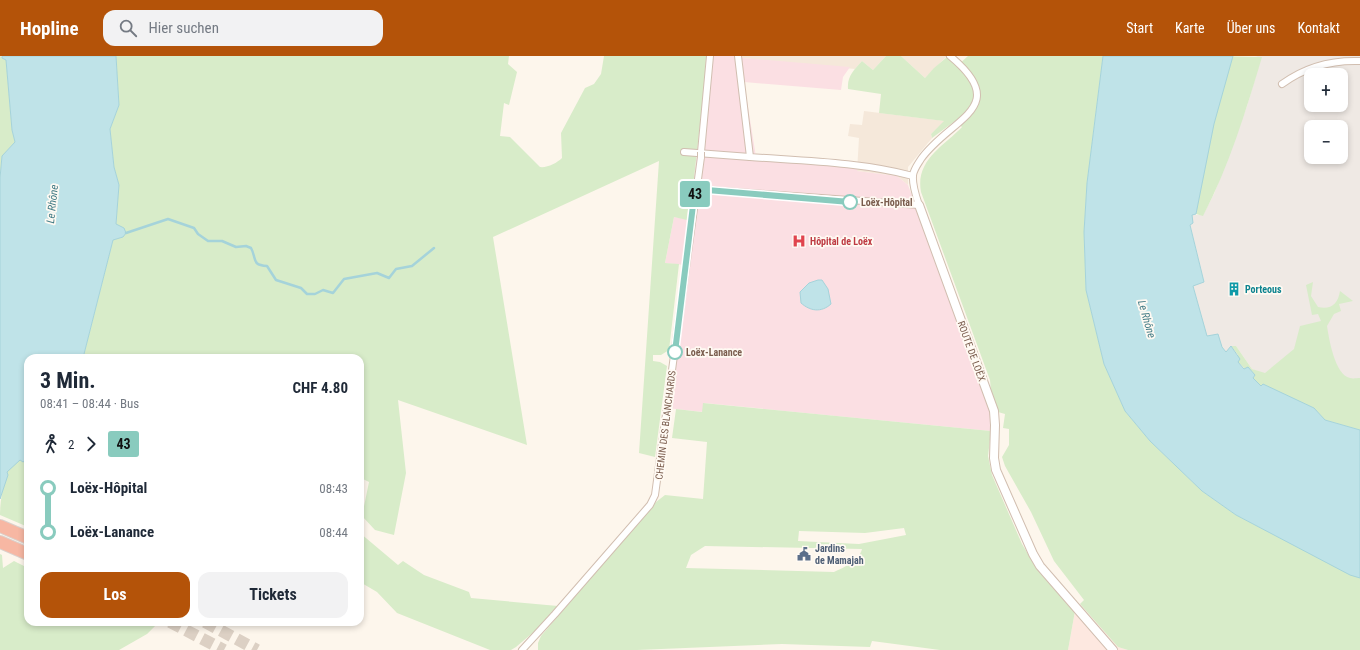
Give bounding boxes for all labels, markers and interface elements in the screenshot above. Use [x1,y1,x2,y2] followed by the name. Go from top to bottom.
[103,10,383,46] search box
[20,17,79,40] text: Hopline
[117,17,139,39] icon: search
[149,19,219,37] text: Hier suchen
[1126,20,1153,36] text: Start
[1175,20,1205,36] text: Karte
[1227,20,1275,36] text: Über uns
[1297,20,1340,36] text: Kontakt
[1304,68,1348,164] map controls
[1304,68,1348,112] button: +
[1304,120,1348,164] button: −
[677,181,713,207] line badge: 43
[44,184,61,224] water label: Le Rhône
[688,186,702,202] text: 43
[842,194,858,210] marker: Loëx-Hôpital
[861,197,913,208] place label: Loëx-Hôpital
[791,233,807,249] hospital icon: Hôpital de Loëx
[810,236,873,247] place label: Hôpital de Loëx
[1226,281,1242,297] building icon: Porteous
[1245,284,1282,295] place label: Porteous
[1135,299,1158,340] water label: Le Rhône
[956,319,989,383] street label: ROUTE DE LOËX
[667,344,683,360] marker: Loëx-Lanance
[686,347,742,358] place label: Loëx-Lanance
[40,368,96,393] text: 3 Min.
[653,370,678,480] street label: CHEMIN DES BLANCHARDS
[293,379,348,397] text: CHF 4.80
[40,396,139,411] text: 08:41 – 08:44 · Bus
[40,433,62,455] icon: walk
[80,433,102,455] icon: forward
[116,436,131,452] text: 43
[68,437,74,452] text: 2
[70,479,147,497] text: Loëx-Hôpital
[319,481,348,496] text: 08:43
[70,523,154,541] text: Loëx-Lanance
[319,525,348,540] text: 08:44
[815,543,864,566] place label: Jardins de Mamajah
[796,546,812,562] public building icon: Jardins de Mamajah
[40,572,190,618] button: Los
[198,572,348,618] button: Tickets

